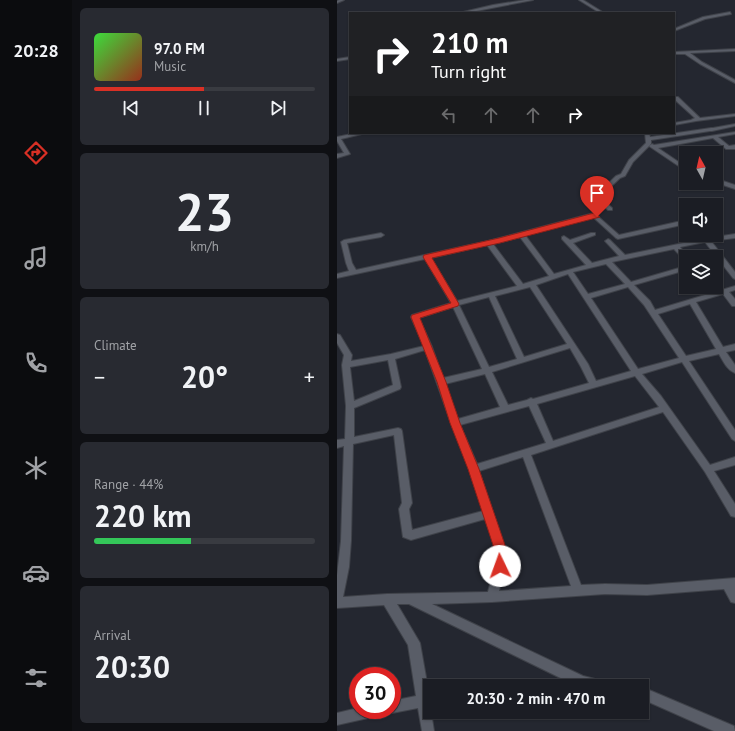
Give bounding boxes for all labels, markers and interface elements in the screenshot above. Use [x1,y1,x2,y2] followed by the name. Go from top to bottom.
[431,24,508,61] text: 210 m
[365,28,417,80] icon: right
[13,39,59,62] text: 20:28
[154,39,205,58] text: 97.0 FM
[154,58,186,75] text: Music
[431,60,506,83] text: Turn right
[120,97,142,119] icon: previous
[193,97,215,119] icon: pause
[267,97,289,119] icon: next
[438,104,460,126] icon: left
[480,104,502,126] icon: ahead
[522,104,544,126] icon: ahead
[564,104,586,126] icon: right
[22,139,50,167] icon: directions
[679,146,723,190] north arrow
[679,146,723,294] map controls
[580,176,614,217] pin
[175,178,234,245] text: 23
[586,182,608,204] icon: arrive
[679,198,723,242] button: sound
[190,238,219,255] text: km/h
[22,244,50,272] icon: music
[679,250,723,294] button: layers
[94,337,137,354] text: Climate
[22,349,50,377] icon: phone
[181,357,228,396] text: 20°
[94,363,105,391] text: −
[304,363,315,391] text: +
[22,454,50,482] icon: climate
[94,476,163,493] text: Range · 44%
[94,496,192,535] text: 220 km
[479,545,521,587] position arrow
[22,559,50,587] icon: car
[94,627,130,644] text: Arrival
[94,647,170,686] text: 20:30
[22,664,50,692] icon: filters
[349,667,401,719] speed limit sign: 30
[467,689,605,708] text: 20:30 · 2 min · 470 m

